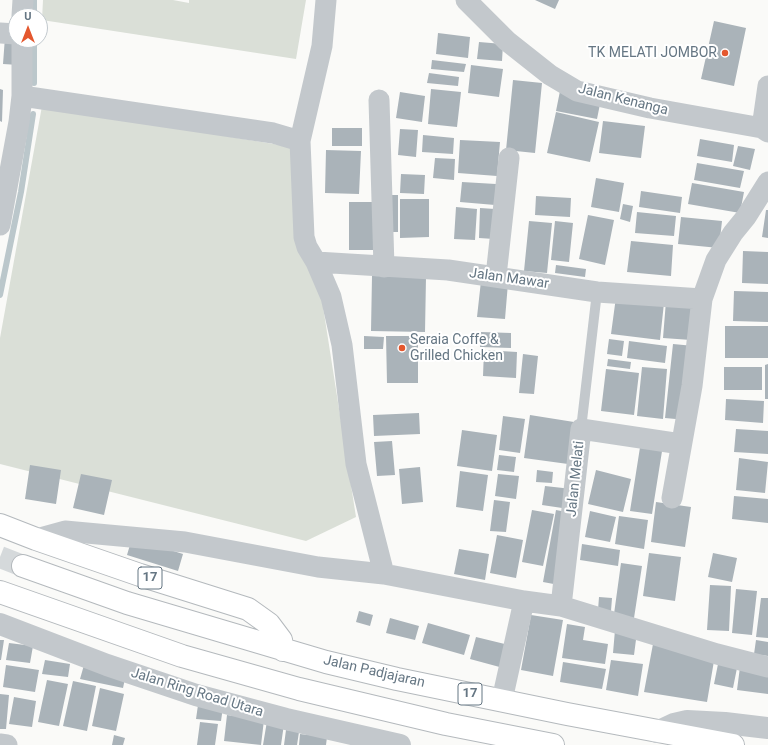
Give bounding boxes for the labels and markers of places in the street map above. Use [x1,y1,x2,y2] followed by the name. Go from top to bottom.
[588,45,717,61] place label: TK MELATI JOMBOR
[720,48,730,58] marker: TK MELATI JOMBOR
[410,332,503,364] place label: Seraia Coffe & Grilled Chicken
[397,343,407,353] marker: Seraia Coffe & Grilled Chicken

